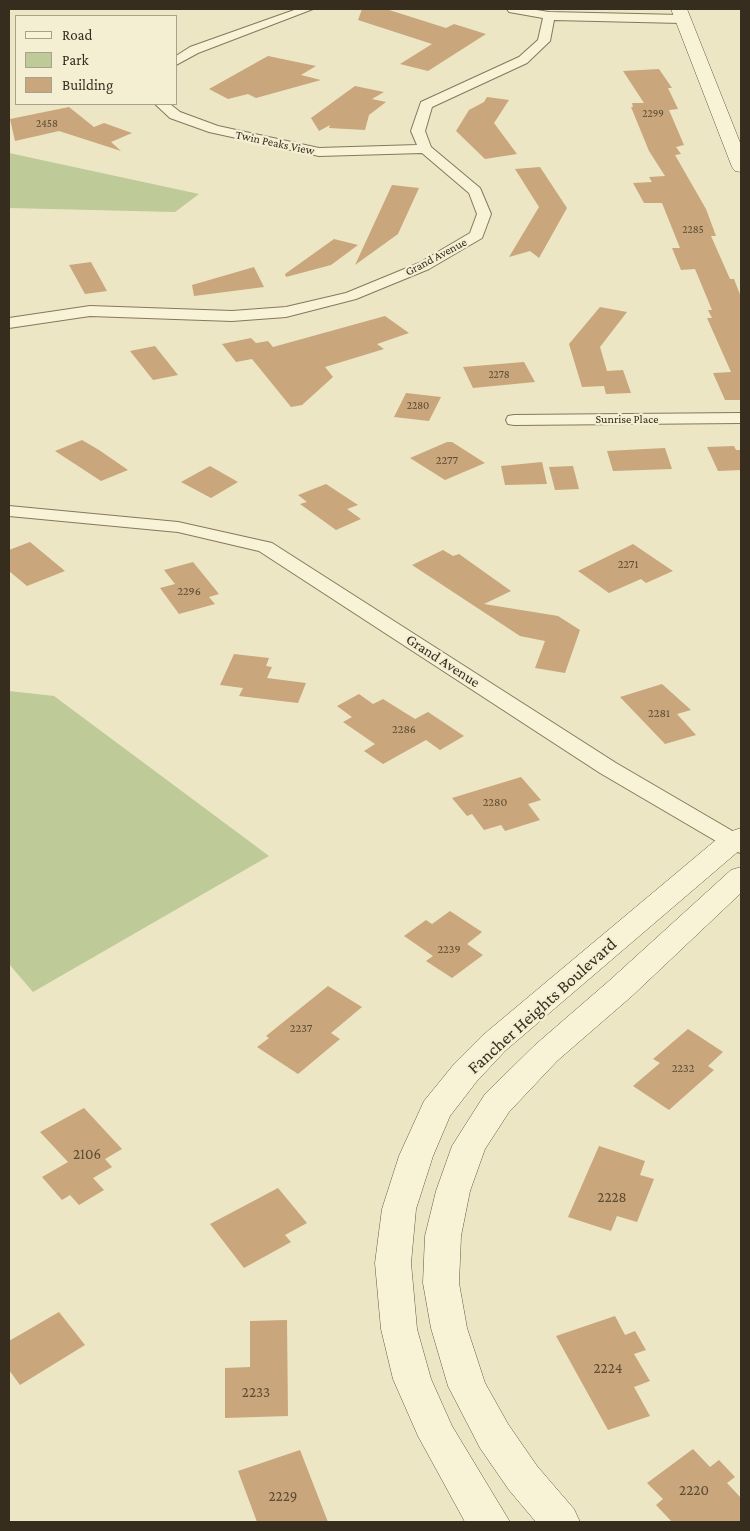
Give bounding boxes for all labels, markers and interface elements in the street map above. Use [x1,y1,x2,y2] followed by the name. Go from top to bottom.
[15,15,178,105] legend
[62,27,92,43] text: Road
[62,52,89,68] text: Park
[62,77,113,93] text: Building
[642,107,664,121] house number: 2299
[36,117,58,131] house number: 2458
[234,128,316,158] street label: Twin Peaks View
[682,223,704,237] house number: 2285
[403,235,469,279] street label: Grand Avenue
[488,368,510,382] house number: 2278
[407,399,429,413] house number: 2280
[596,412,658,426] street label: Sunrise Place
[436,453,458,467] house number: 2277
[618,557,638,571] house number: 2271
[177,584,201,598] house number: 2296
[403,630,483,692] street label: Grand Avenue
[648,706,670,720] house number: 2281
[392,722,416,736] house number: 2286
[483,795,507,809] house number: 2280
[463,933,621,1079] street label: Fancher Heights Boulevard
[437,942,461,956] house number: 2239
[290,1021,312,1035] house number: 2237
[672,1061,694,1075] house number: 2232
[73,1145,101,1163] house number: 2106
[597,1188,627,1206] house number: 2228
[594,1359,622,1377] house number: 2224
[242,1383,270,1401] house number: 2233
[679,1481,709,1499] house number: 2220
[269,1487,297,1505] house number: 2229

